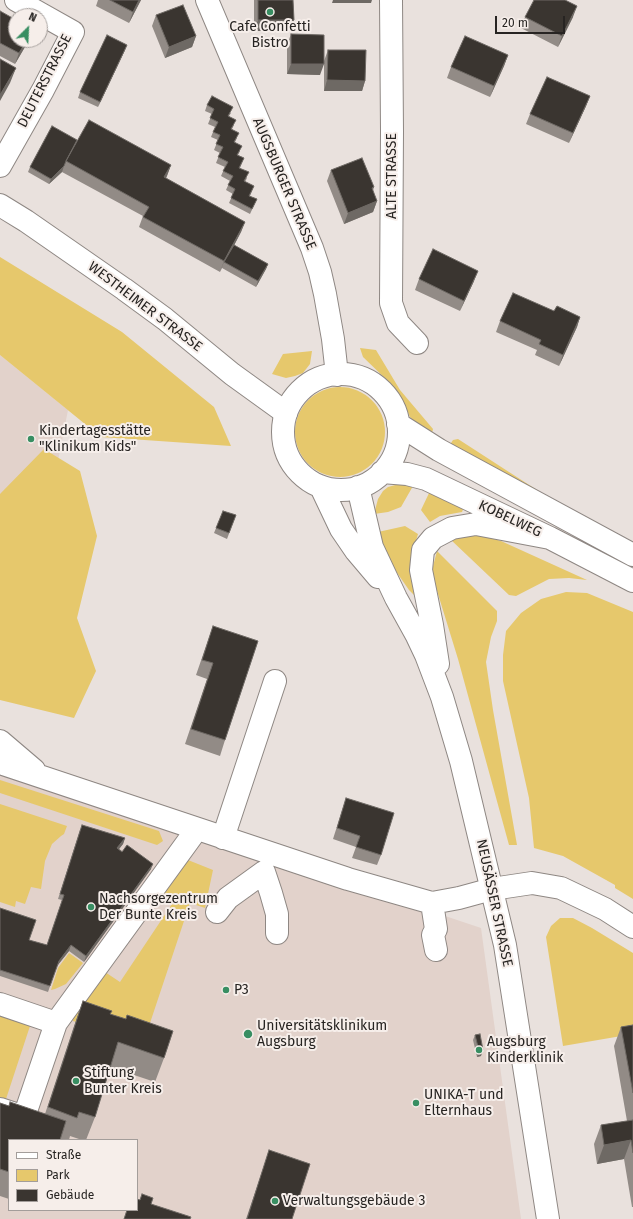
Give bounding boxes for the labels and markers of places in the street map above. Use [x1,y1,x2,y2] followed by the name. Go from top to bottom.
[265,7,275,17] marker: Cafe Confetti Bistro
[229,19,311,52] place label: Cafe Confetti Bistro
[39,423,151,456] place label: Kindertagesstätte "Klinikum Kids"
[26,434,36,444] marker: Kindertagesstätte "Klinikum Kids"
[99,891,218,924] place label: Nachsorgezentrum Der Bunte Kreis
[86,902,96,912] marker: Nachsorgezentrum Der Bunte Kreis
[234,982,249,998] place label: P3
[221,985,231,995] marker: P3
[257,1018,387,1050] place label: Universitätsklinikum Augsburg
[242,1028,254,1040] marker: Universitätsklinikum Augsburg
[487,1034,563,1066] place label: Augsburg Kinderklinik
[474,1045,484,1055] marker: Augsburg Kinderklinik
[84,1065,162,1098] place label: Stiftung Bunter Kreis
[71,1076,81,1086] marker: Stiftung Bunter Kreis
[424,1087,504,1120] place label: UNIKA-T und Elternhaus
[411,1098,421,1108] marker: UNIKA-T und Elternhaus
[283,1193,425,1209] place label: Verwaltungsgebäude 3
[270,1196,280,1206] marker: Verwaltungsgebäude 3

